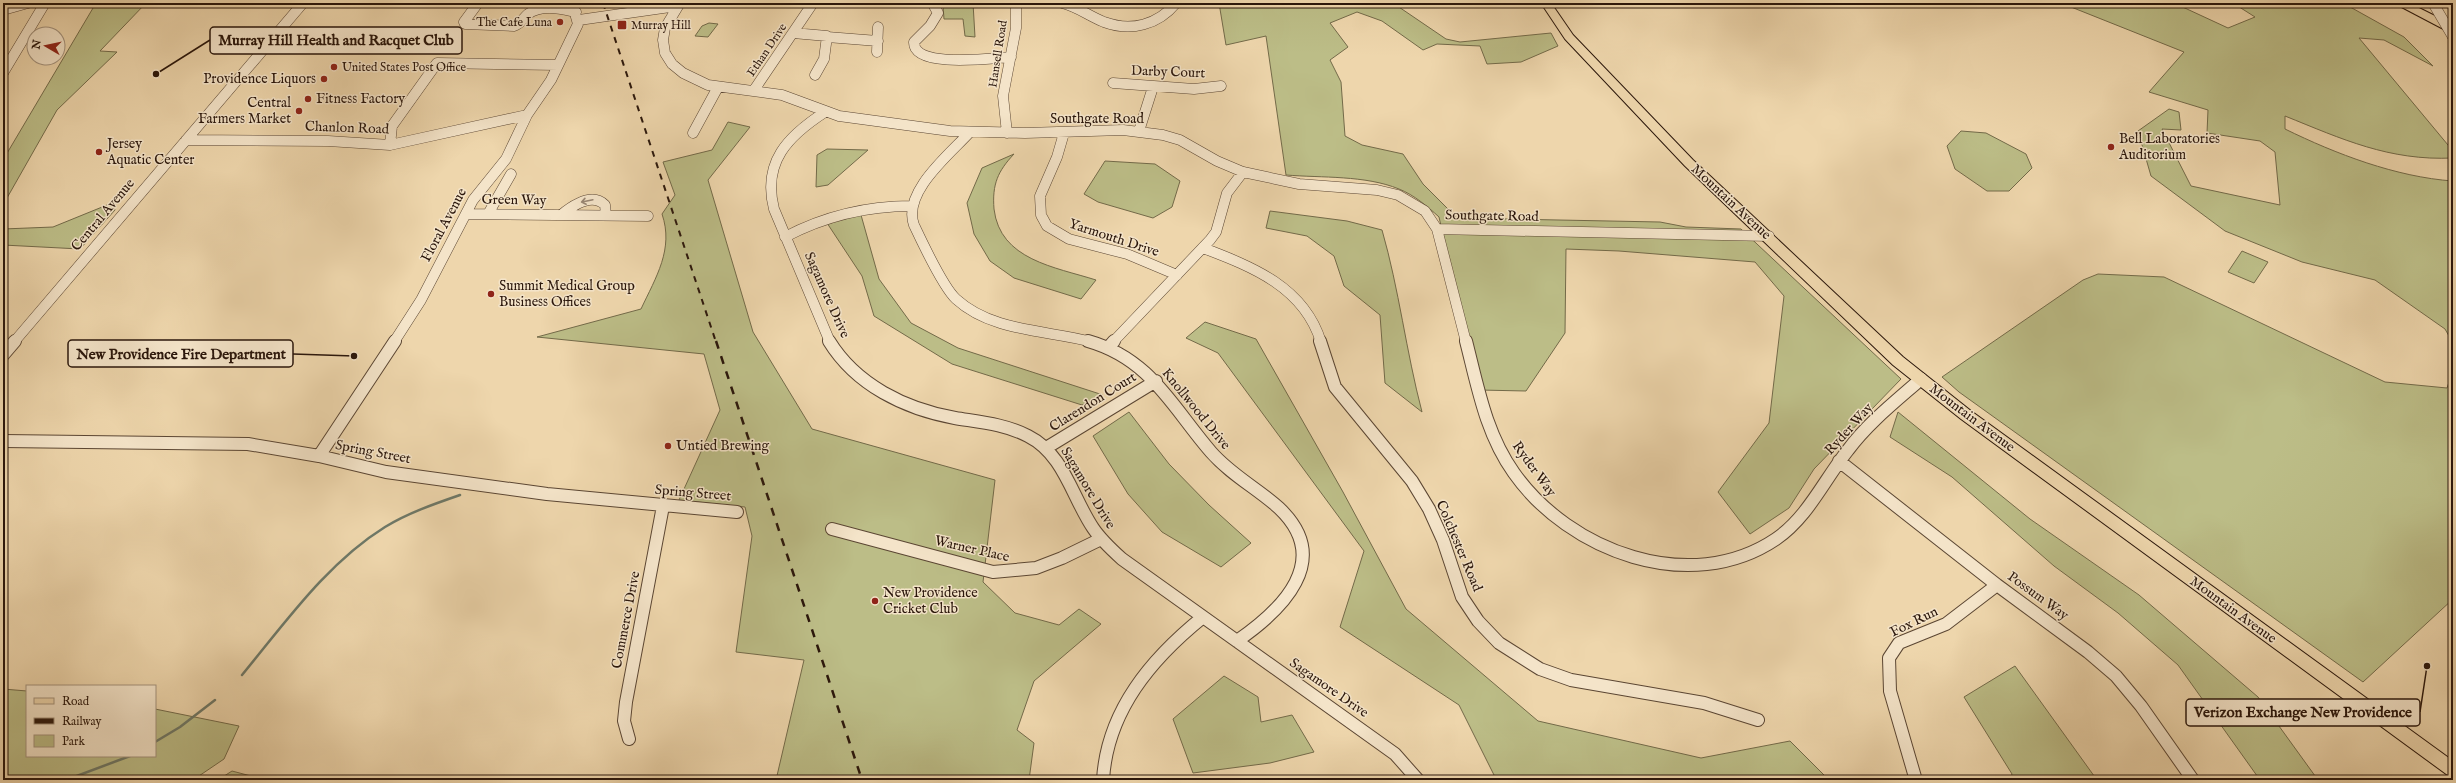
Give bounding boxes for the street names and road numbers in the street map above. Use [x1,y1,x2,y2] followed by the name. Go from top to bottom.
[985,19,1011,89] street label: Hansell Road
[744,20,791,79] street label: Ethan Drive
[1130,62,1206,82] street label: Darby Court
[1050,110,1144,128] street label: Southgate Road
[305,118,390,138] street label: Chanlon Road
[1687,160,1775,244] street label: Mountain Avenue
[67,174,139,255] street label: Central Avenue
[417,185,471,265] street label: Floral Avenue
[481,190,547,210] street label: Green Way
[1445,206,1540,226] street label: Southgate Road
[1067,215,1162,261] street label: Yarmouth Drive
[800,249,854,341] street label: Sagamore Drive
[1158,365,1235,454] street label: Knollwood Drive
[1046,368,1140,436] street label: Clarendon Court
[1925,380,2019,457] street label: Mountain Avenue
[1821,399,1877,459] street label: Ryder Way
[334,436,412,468] street label: Spring Street
[1508,438,1560,500] street label: Ryder Way
[1056,444,1120,533] street label: Sagamore Drive
[654,481,732,505] street label: Spring Street
[1432,498,1486,595] street label: Colchester Road
[933,532,1012,566] street label: Warner Place
[2004,568,2072,624] street label: Possum Way
[608,569,644,670] street label: Commerce Drive
[2186,572,2280,648] street label: Mountain Avenue
[1887,602,1942,641] street label: Fox Run
[1286,654,1372,722] street label: Sagamore Drive

